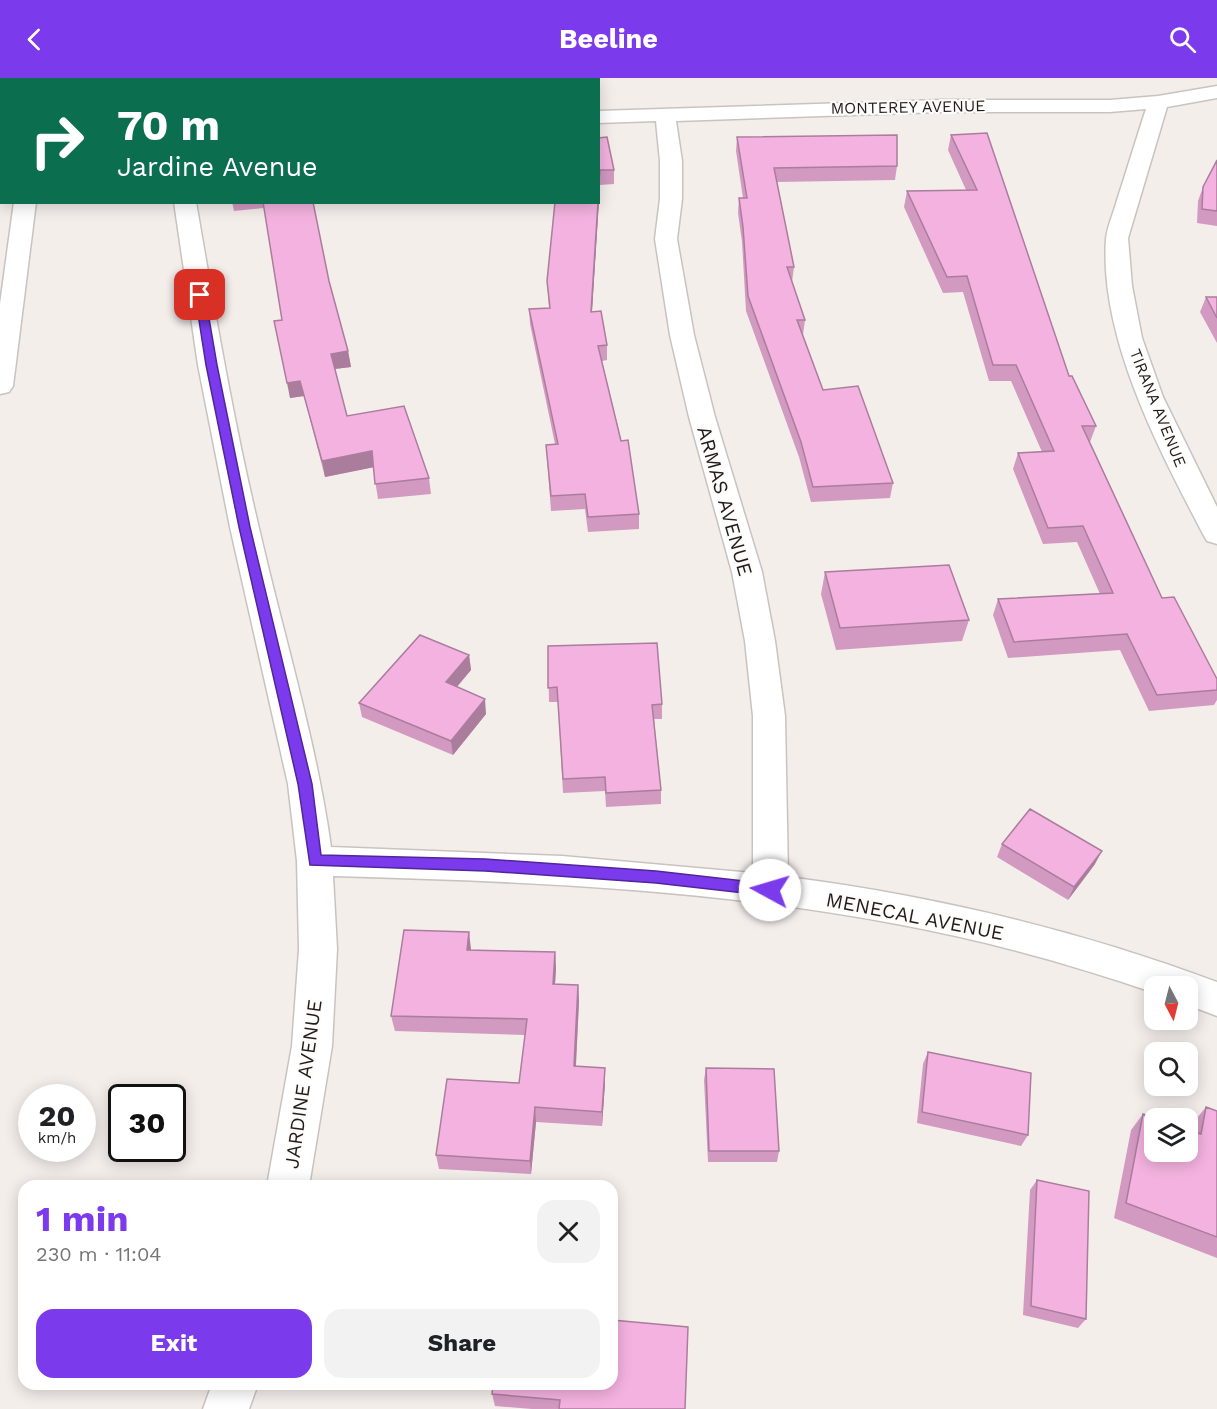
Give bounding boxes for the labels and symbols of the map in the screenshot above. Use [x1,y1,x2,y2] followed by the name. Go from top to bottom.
[830,96,986,118] street label: MONTEREY AVENUE
[174,269,225,320] pin
[1126,346,1190,470] street label: TIRANA AVENUE
[692,423,758,579] street label: ARMAS AVENUE
[738,858,802,922] position arrow
[824,887,1006,945] street label: MENECAL AVENUE
[1144,976,1198,1030] north arrow
[279,998,327,1170] street label: JARDINE AVENUE
[108,1084,186,1162] speed limit sign: 30

